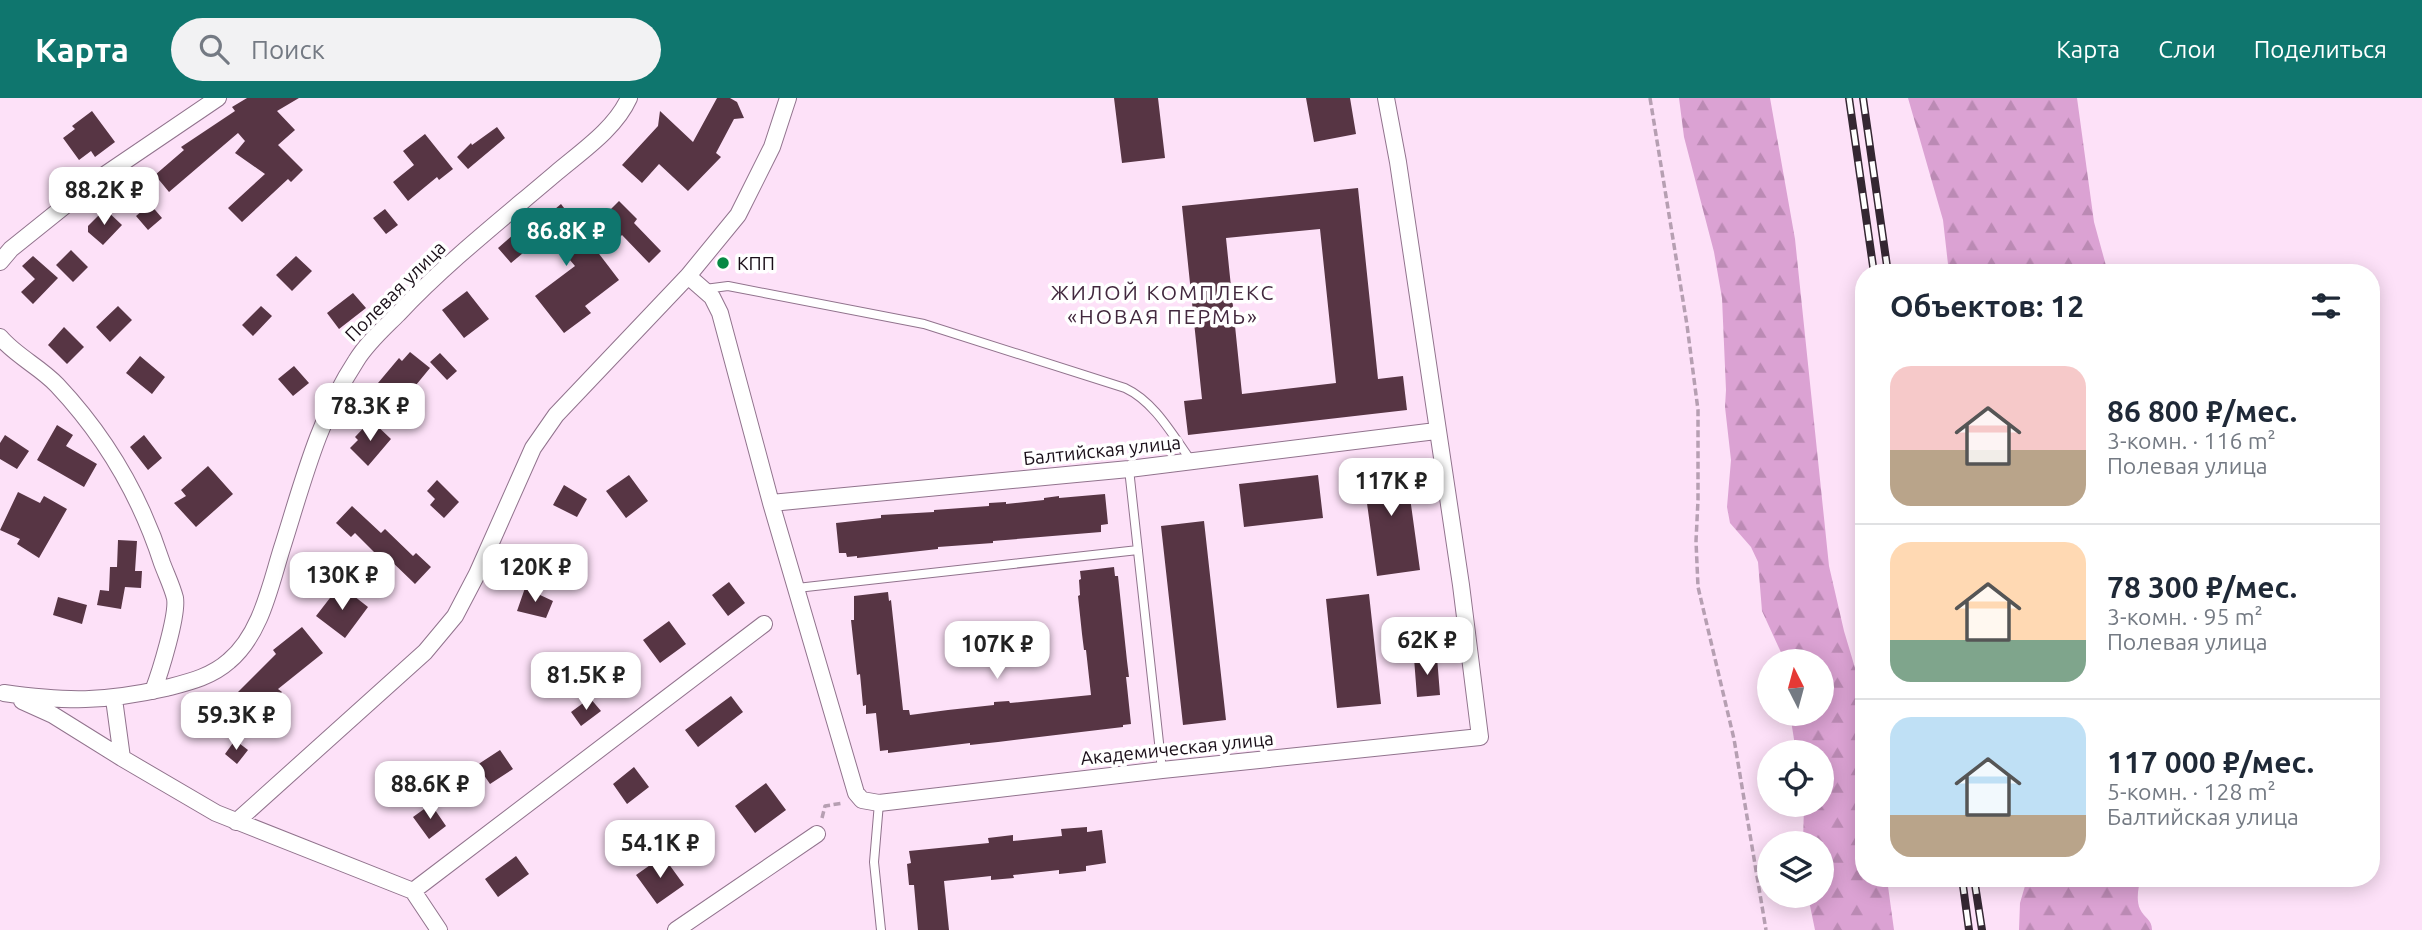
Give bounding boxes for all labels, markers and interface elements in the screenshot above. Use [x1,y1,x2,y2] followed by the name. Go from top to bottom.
[171,18,661,81] search box
[195,30,233,68] icon: search
[35,31,129,68] text: Карта
[251,35,325,64] text: Поиск
[2056,36,2120,63] text: Карта
[2158,36,2216,63] text: Слои
[2254,36,2387,63] text: Поделиться
[39,167,169,227] pin: 88.2K ₽
[65,177,143,202] text: 88.2K ₽
[501,208,631,268] pin: 86.8K ₽
[527,218,605,243] text: 86.8K ₽
[340,236,450,346] street label: Полевая улица
[737,252,775,274] place label: КПП
[715,255,731,271] marker: КПП
[1051,280,1275,328] district label: ЖИЛОЙ КОМПЛЕКС «НОВАЯ ПЕРМЬ»
[2307,287,2345,325] icon: filters
[1890,289,2084,323] text: Объектов: 12
[305,384,435,443] pin: 78.3K ₽
[331,393,409,418] text: 78.3K ₽
[1946,394,2030,478] icon: home
[2107,394,2297,428] text: 86 800 ₽/мес.
[2107,428,2276,453] text: 3-комн. · 116 m²
[1022,431,1182,469] street label: Балтийская улица
[2107,453,2268,478] text: Полевая улица
[1334,458,1448,518] pin: 117K ₽
[1355,468,1427,493] text: 117K ₽
[478,545,592,604] pin: 120K ₽
[285,552,399,612] pin: 130K ₽
[499,554,571,579] text: 120K ₽
[306,562,378,587] text: 130K ₽
[1946,570,2030,654] icon: home
[2107,570,2297,604] text: 78 300 ₽/мес.
[2107,604,2263,629] text: 3-комн. · 95 m²
[1378,618,1476,677] pin: 62K ₽
[940,622,1054,681] pin: 107K ₽
[1397,627,1457,652] text: 62K ₽
[2107,629,2268,654] text: Полевая улица
[961,631,1033,656] text: 107K ₽
[1757,649,1834,726] north arrow
[1757,649,1834,908] map controls
[521,652,651,712] pin: 81.5K ₽
[547,662,625,687] text: 81.5K ₽
[171,692,301,752] pin: 59.3K ₽
[197,702,275,727] text: 59.3K ₽
[1079,727,1275,769] street label: Академическая улица
[1757,740,1834,817] button: locate
[1946,745,2030,829] icon: home
[2107,745,2314,779] text: 117 000 ₽/мес.
[365,762,495,821] pin: 88.6K ₽
[391,771,469,796] text: 88.6K ₽
[2107,779,2276,804] text: 5-комн. · 128 m²
[2107,804,2299,829] text: Балтийская улица
[595,820,725,880] pin: 54.1K ₽
[621,830,699,855] text: 54.1K ₽
[1757,831,1834,908] button: layers

